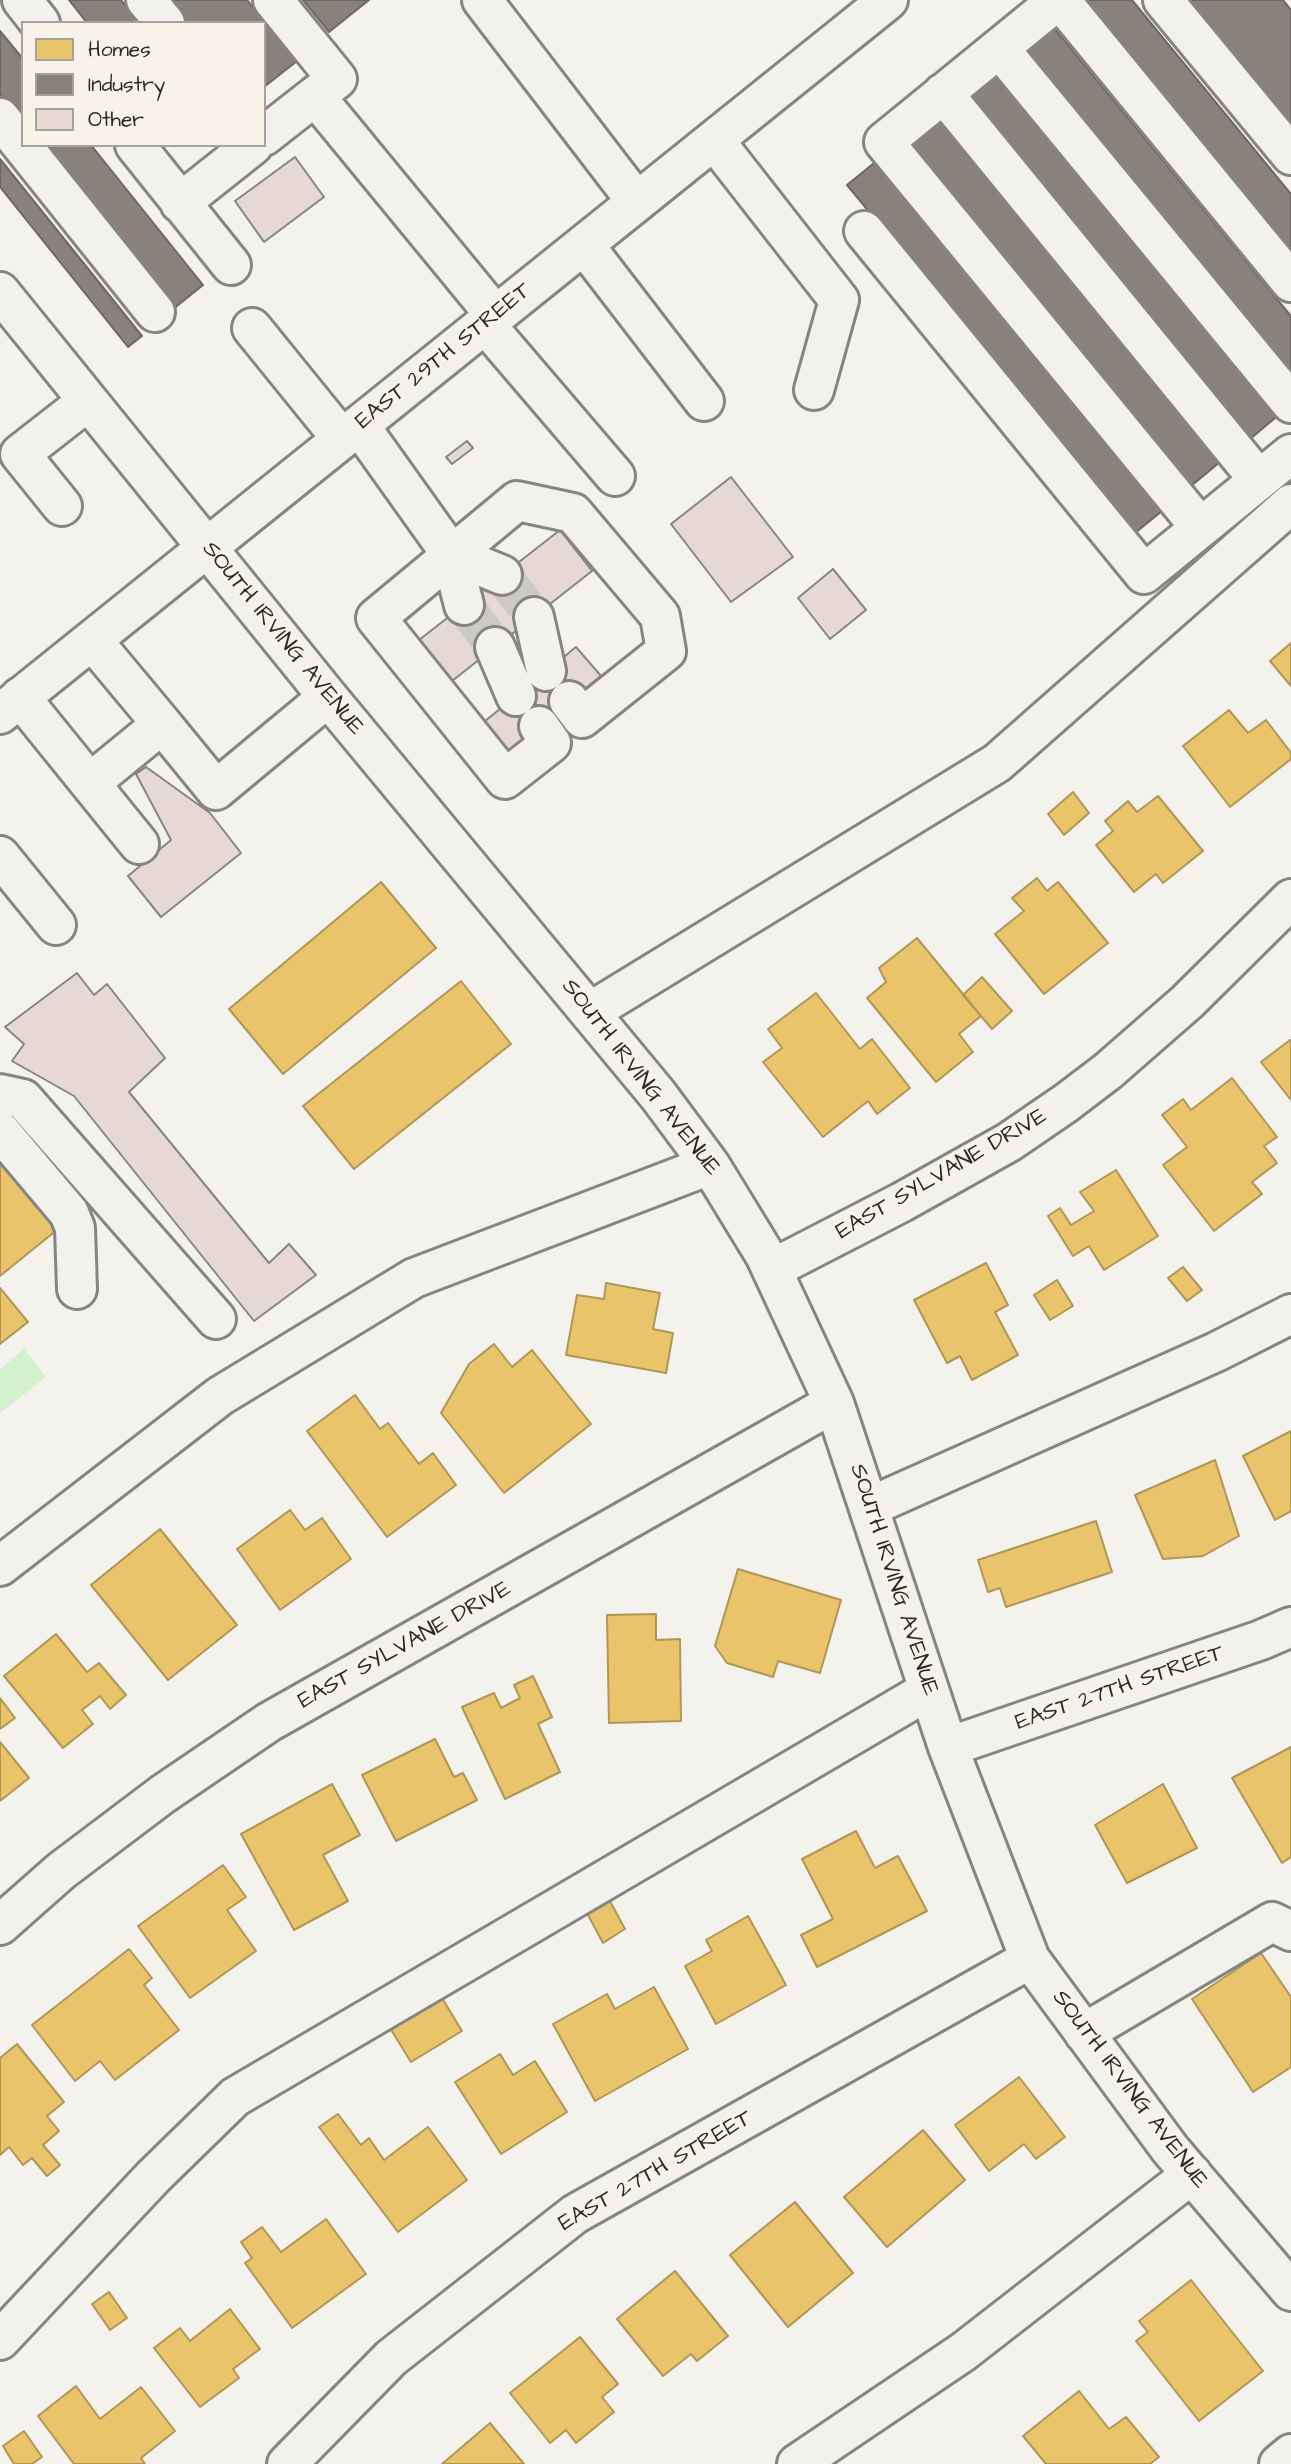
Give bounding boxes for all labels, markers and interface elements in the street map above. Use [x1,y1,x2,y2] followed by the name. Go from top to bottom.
[21,21,266,147] legend
[88,35,151,64] text: Homes
[88,70,165,99] text: Industry
[88,105,144,134] text: Other
[351,278,537,436] street label: EAST 29TH STREET
[195,536,369,742] street label: SOUTH IRVING AVENUE
[555,974,725,1182] street label: SOUTH IRVING AVENUE
[832,1103,1052,1247] street label: EAST SYLVANE DRIVE
[843,1461,943,1699] street label: SOUTH IRVING AVENUE
[294,1576,516,1716] street label: EAST SYLVANE DRIVE
[1012,1640,1228,1738] street label: EAST 27TH STREET
[1045,1985,1213,2195] street label: SOUTH IRVING AVENUE
[554,2105,758,2239] street label: EAST 27TH STREET

